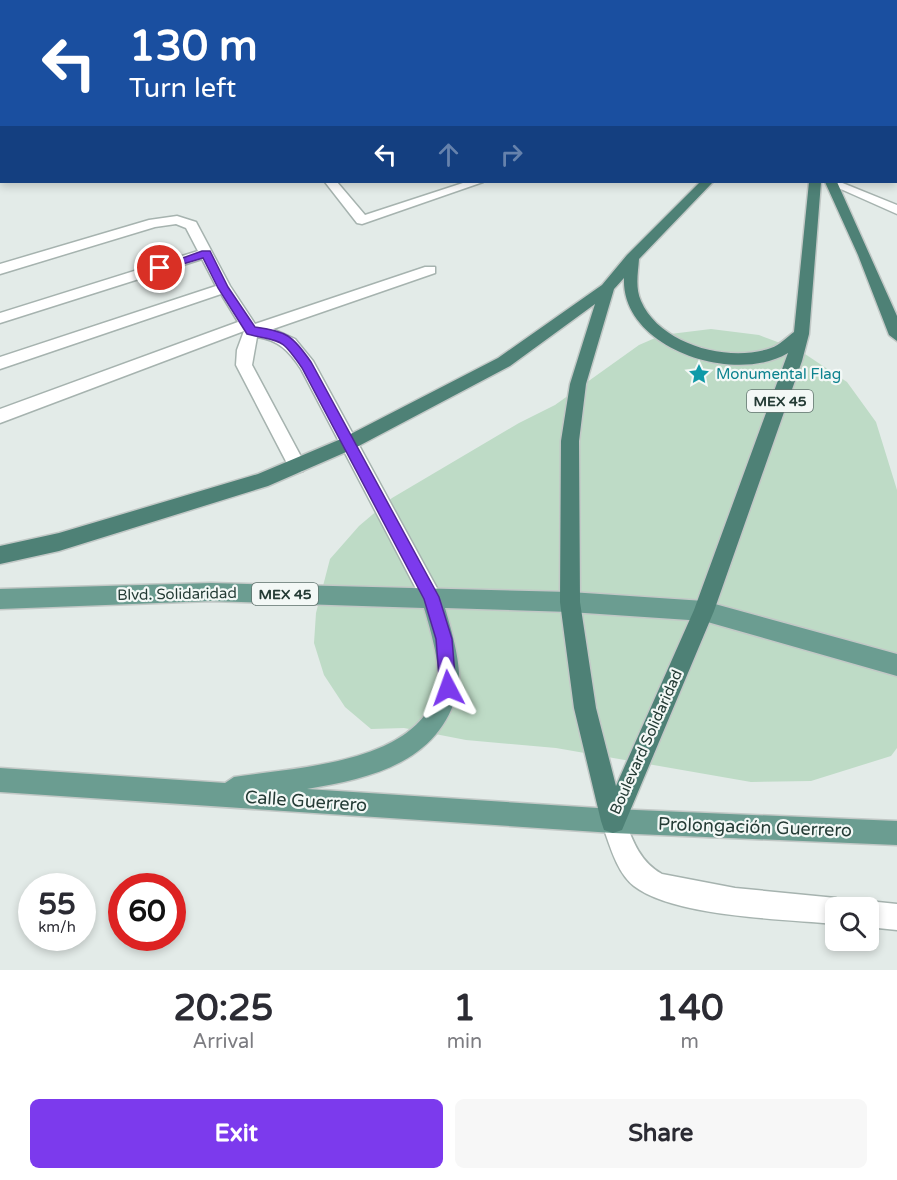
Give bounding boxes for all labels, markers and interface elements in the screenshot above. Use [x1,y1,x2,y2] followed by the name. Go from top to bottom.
[129,21,258,72] text: 130 m
[30,24,108,102] icon: left
[129,72,236,105] text: Turn left
[369,138,402,171] icon: left
[432,138,465,171] icon: ahead
[495,138,528,171] icon: right
[134,242,185,293] pin
[143,251,176,284] icon: arrive
[687,362,711,386] place icon: Monumental Flag
[716,365,841,383] place label: Monumental Flag
[747,390,813,412] road number: MEX 45
[252,583,318,605] road number: MEX 45
[117,584,237,604] street label: Blvd. Solidaridad
[416,656,480,720] position arrow
[606,667,686,817] street label: Boulevard Solidaridad
[244,786,368,816] street label: Calle Guerrero
[658,813,852,841] street label: Prolongación Guerrero
[108,873,186,951] speed limit sign: 60
[38,886,76,923] text: 55
[825,897,879,951] map controls
[825,897,879,951] button: search
[38,918,76,936] text: km/h
[173,987,273,1030] text: 20:25
[453,987,476,1030] text: 1
[656,987,724,1030] text: 140
[192,1030,254,1054] text: Arrival
[447,1030,482,1054] text: min
[680,1030,699,1054] text: m
[30,1099,443,1168] button: Exit
[455,1099,867,1168] button: Share

